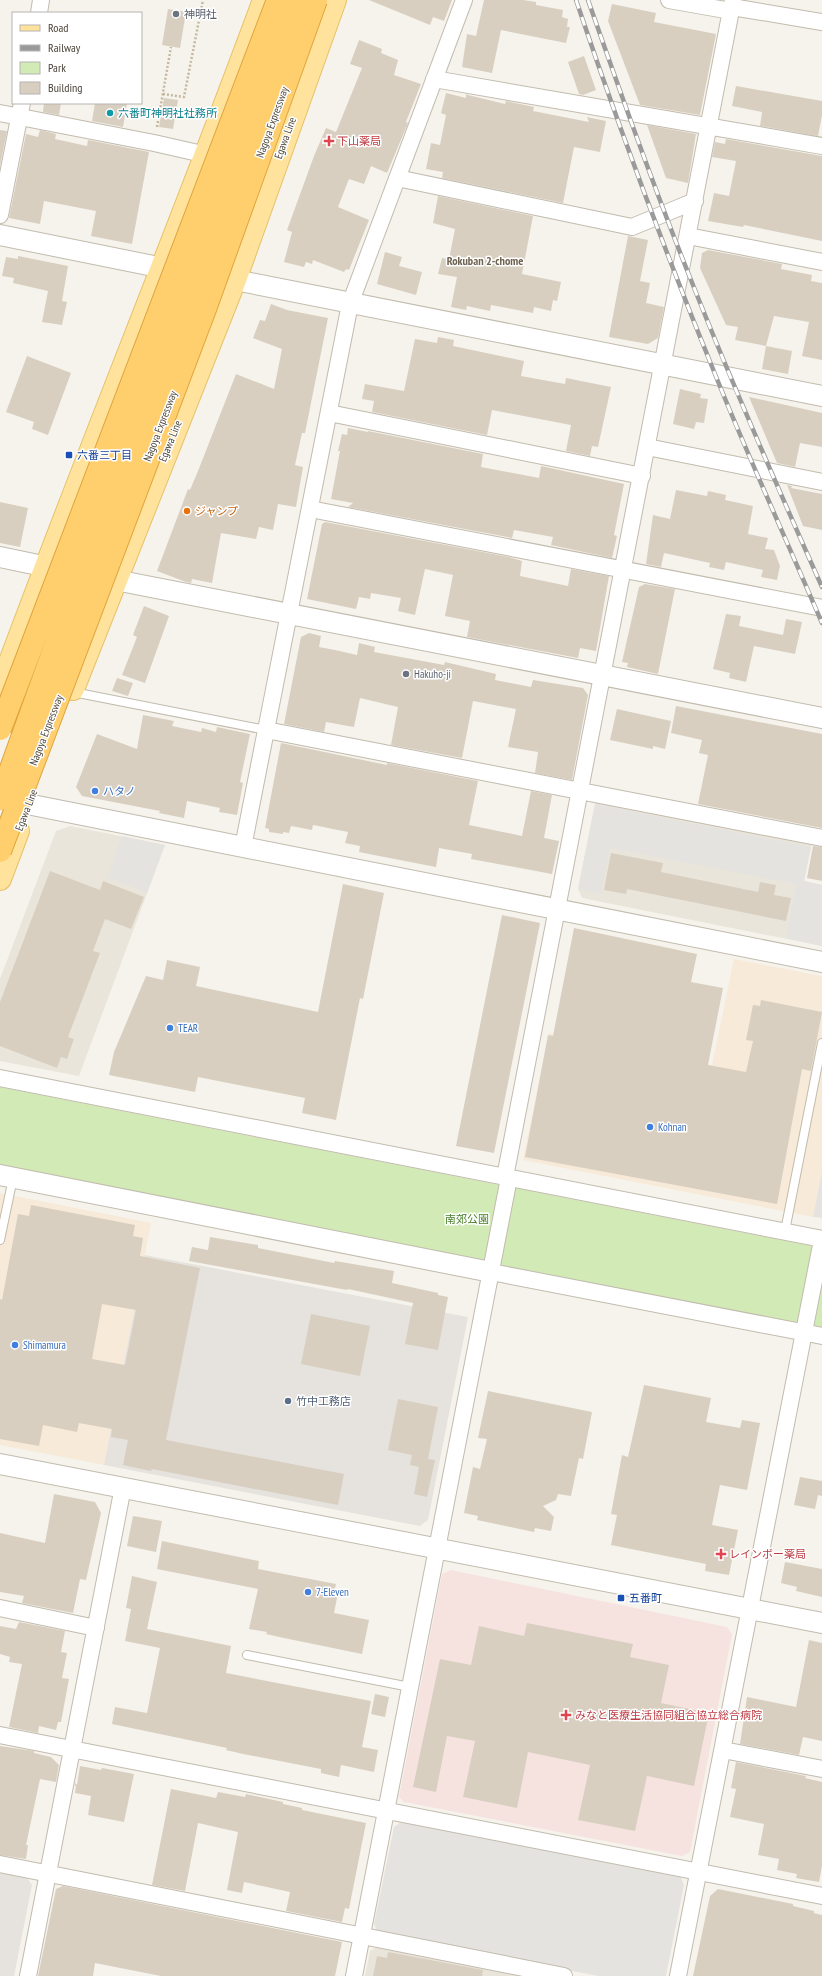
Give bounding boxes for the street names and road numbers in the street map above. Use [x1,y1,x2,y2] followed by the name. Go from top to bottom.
[253,84,292,159] street label: Nagoya Expressway
[271,115,299,161] street label: Egawa Line
[140,388,180,463] street label: Nagoya Expressway
[155,418,185,464] street label: Egawa Line
[26,692,66,767] street label: Nagoya Expressway
[12,787,40,833] street label: Egawa Line

